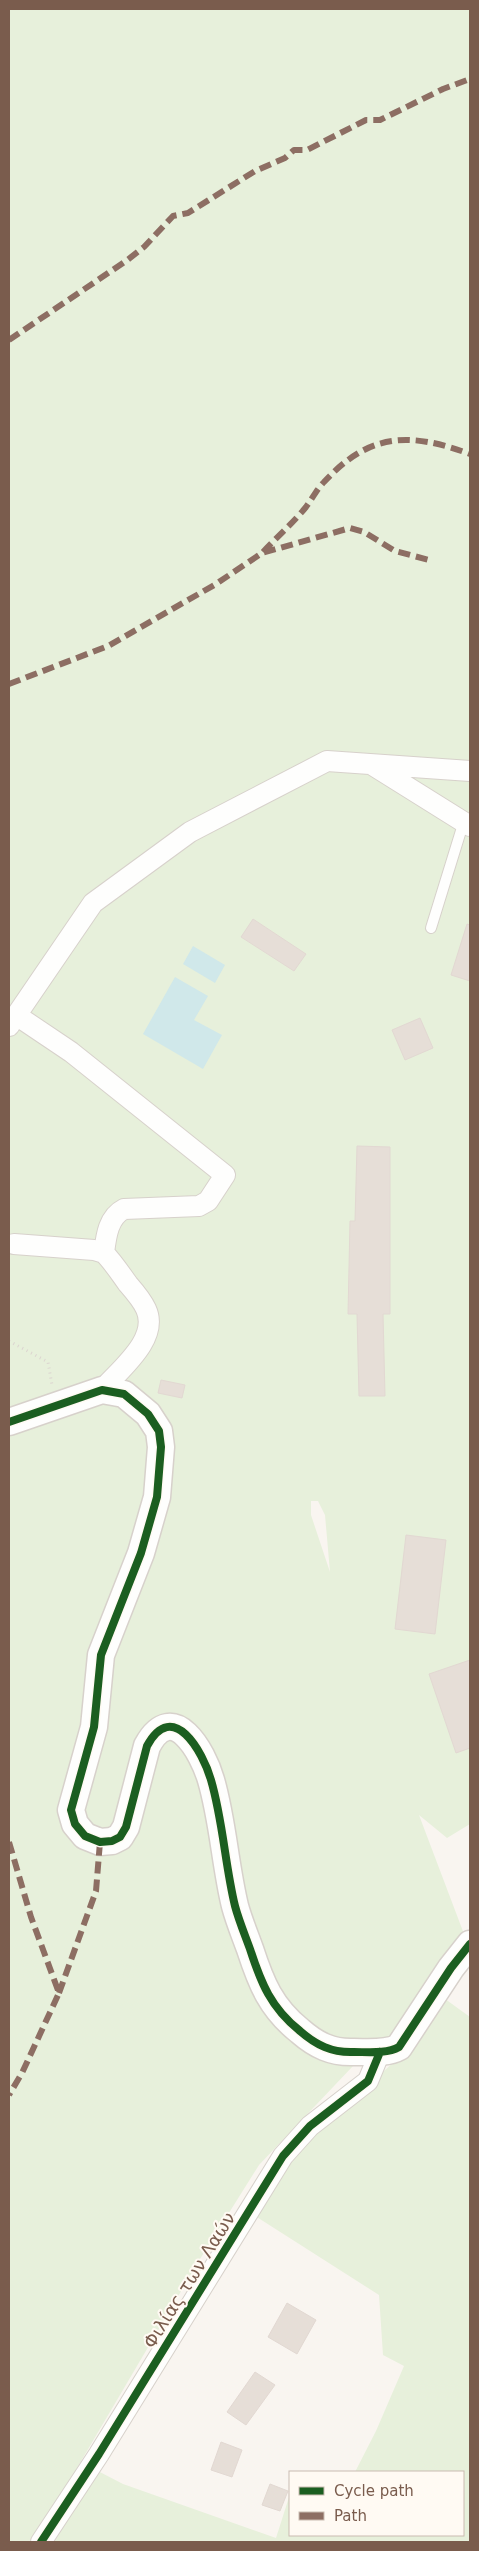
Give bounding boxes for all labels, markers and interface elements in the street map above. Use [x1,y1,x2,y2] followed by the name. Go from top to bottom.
[139,2208,239,2352] street label: Φιλίας των Λαών
[289,2471,464,2536] legend
[334,2482,414,2500] text: Cycle path
[334,2507,367,2525] text: Path

